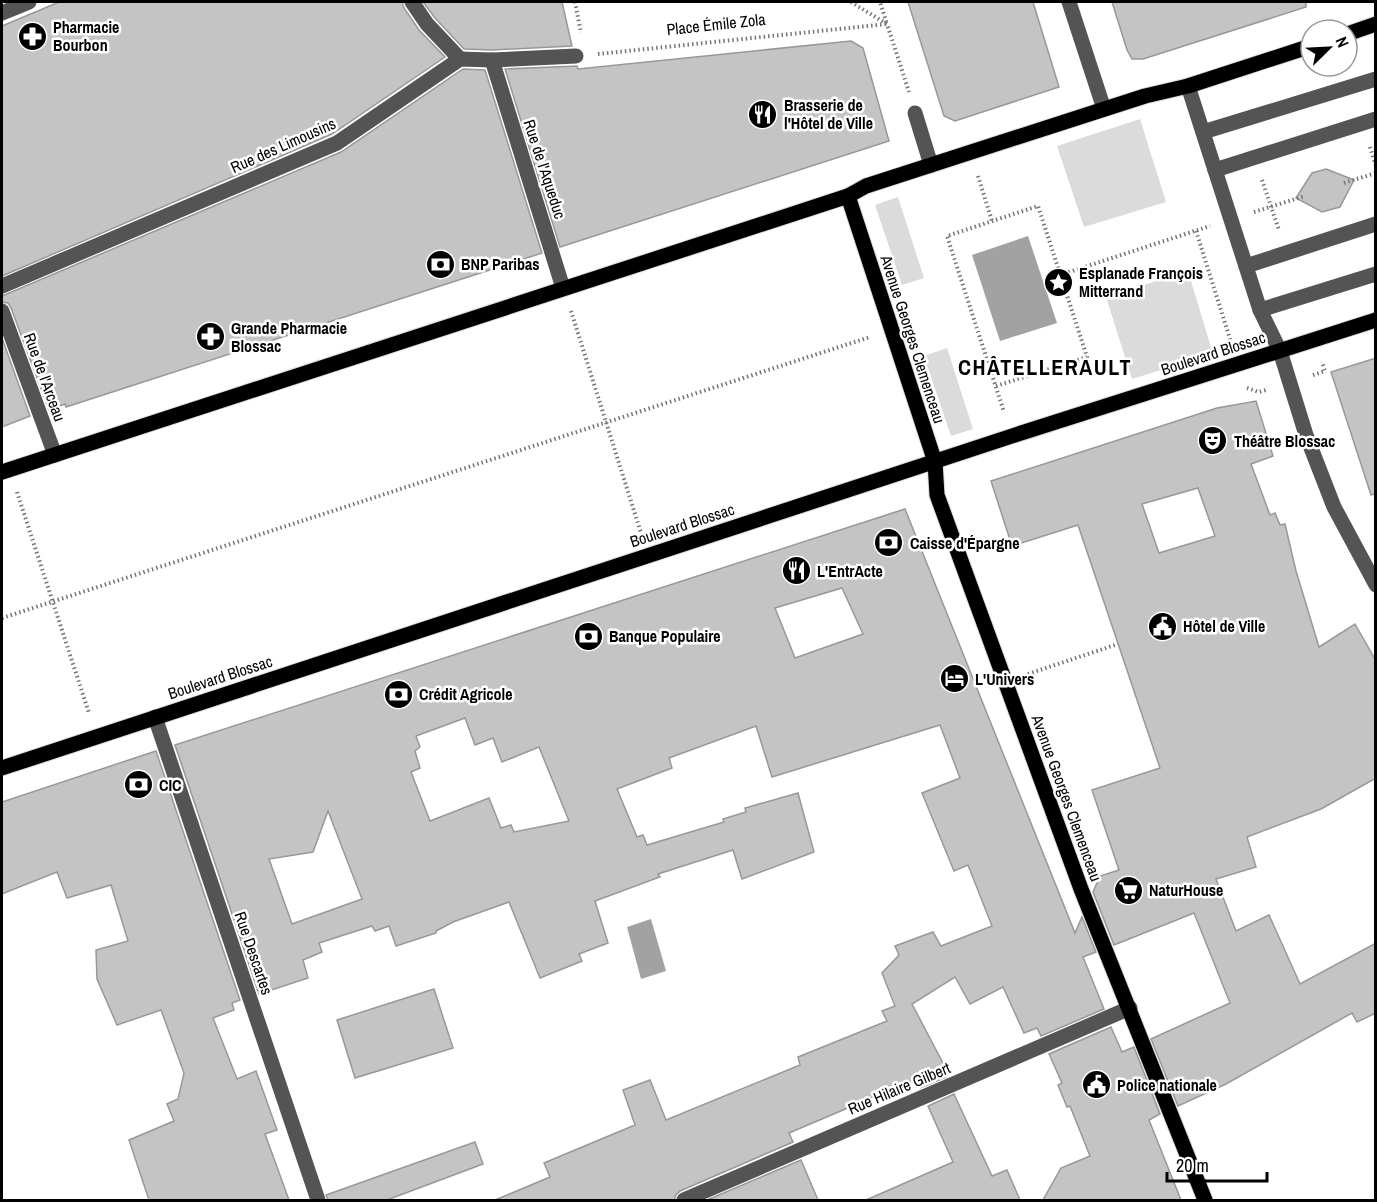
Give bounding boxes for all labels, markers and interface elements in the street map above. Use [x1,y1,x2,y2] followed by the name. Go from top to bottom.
[666,8,767,40] street label: Place Émile Zola
[53,16,119,56] place label: Pharmacie Bourbon
[1299,18,1359,78] north arrow
[16,20,48,52] pharmacy icon: Pharmacie Bourbon
[1331,33,1355,51] text: N
[784,94,873,134] place label: Brasserie de l'Hôtel de Ville
[747,98,779,130] restaurant icon: Brasserie de l'Hôtel de Ville
[227,112,339,178] street label: Rue des Limousins
[519,117,572,222] street label: Rue de l'Aqueduc
[424,248,456,280] bank icon: BNP Paribas
[875,251,951,426] street label: Avenue Georges Clemenceau
[461,253,540,275] place label: BNP Paribas
[1079,262,1203,302] place label: Esplanade François Mitterrand
[1042,266,1074,298] place icon: Esplanade François Mitterrand
[231,317,347,357] place label: Grande Pharmacie Blossac
[194,321,226,353] pharmacy icon: Grande Pharmacie Blossac
[1158,326,1268,380] street label: Boulevard Blossac
[19,330,71,424] street label: Rue de l'Arceau
[958,352,1132,382] district label: CHÂTELLERAULT
[1197,425,1229,457] theatre icon: Théâtre Blossac
[1234,430,1335,452] place label: Théâtre Blossac
[627,498,737,552] street label: Boulevard Blossac
[873,527,905,559] bank icon: Caisse d'Épargne
[910,532,1020,554] place label: Caisse d'Épargne
[780,555,812,587] restaurant icon: L'EntrActe
[817,560,883,582] place label: L'EntrActe
[1146,610,1178,642] public building icon: Hôtel de Ville
[1183,615,1265,637] place label: Hôtel de Ville
[572,620,604,652] bank icon: Banque Populaire
[609,625,721,647] place label: Banque Populaire
[165,650,275,704] street label: Boulevard Blossac
[938,663,970,695] hotel icon: L'Univers
[975,668,1034,690] place label: L'Univers
[382,678,414,710] bank icon: Crédit Agricole
[419,683,513,705] place label: Crédit Agricole
[1026,711,1107,884] street label: Avenue Georges Clemenceau
[122,769,154,801] bank icon: CIC
[159,774,182,796] place label: CIC
[1112,874,1144,906] supermarket icon: NaturHouse
[1149,879,1223,901] place label: NaturHouse
[229,908,279,998] street label: Rue Descartes
[844,1056,954,1119] street label: Rue Hilaire Gilbert
[1080,1069,1112,1101] public building icon: Police nationale
[1117,1074,1217,1096] place label: Police nationale
[1167,1145,1268,1183] scale bar
[1176,1153,1209,1178] text: 20 m

